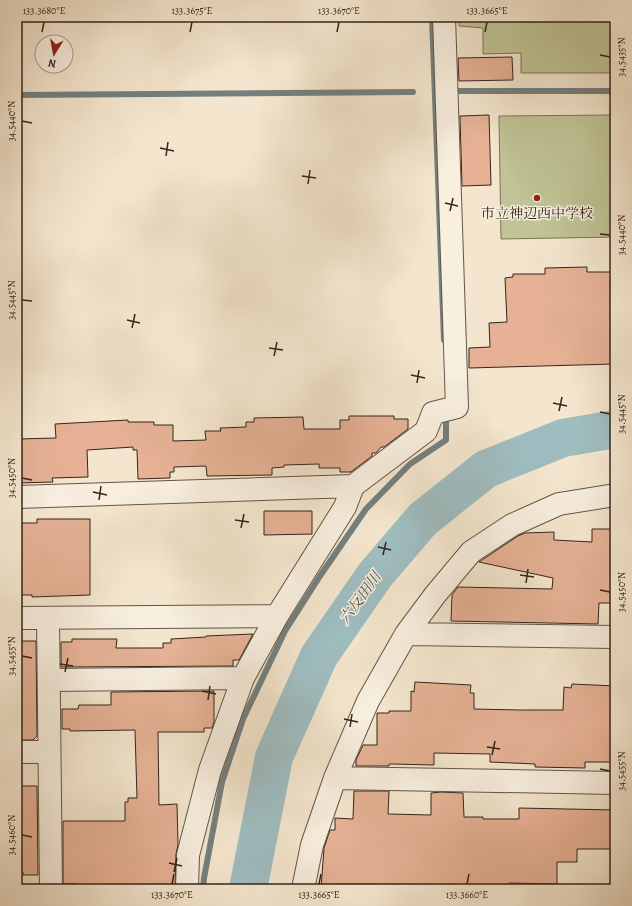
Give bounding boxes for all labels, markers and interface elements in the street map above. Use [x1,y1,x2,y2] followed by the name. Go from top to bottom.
[23,4,65,17] text: 133.3680°E
[172,4,213,17] text: 133.3675°E
[318,4,360,17] text: 133.3670°E
[466,4,508,17] text: 133.3665°E
[34,34,74,74] north arrow
[615,37,628,77] text: 34.5435°N
[47,55,58,71] text: N
[5,101,18,141] text: 34.5440°N
[532,193,542,203] marker: 市立神辺西中学校
[481,204,593,223] place label: 市立神辺西中学校
[615,215,628,255] text: 34.5440°N
[5,280,18,320] text: 34.5445°N
[615,394,628,434] text: 34.5445°N
[5,458,18,498] text: 34.5450°N
[334,566,387,628] water label: 六反田川
[615,572,628,612] text: 34.5450°N
[5,636,18,676] text: 34.5455°N
[615,751,628,791] text: 34.5455°N
[5,815,18,855] text: 34.5460°N
[151,888,193,901] text: 133.3670°E
[298,888,340,901] text: 133.3665°E
[446,888,488,901] text: 133.3660°E

